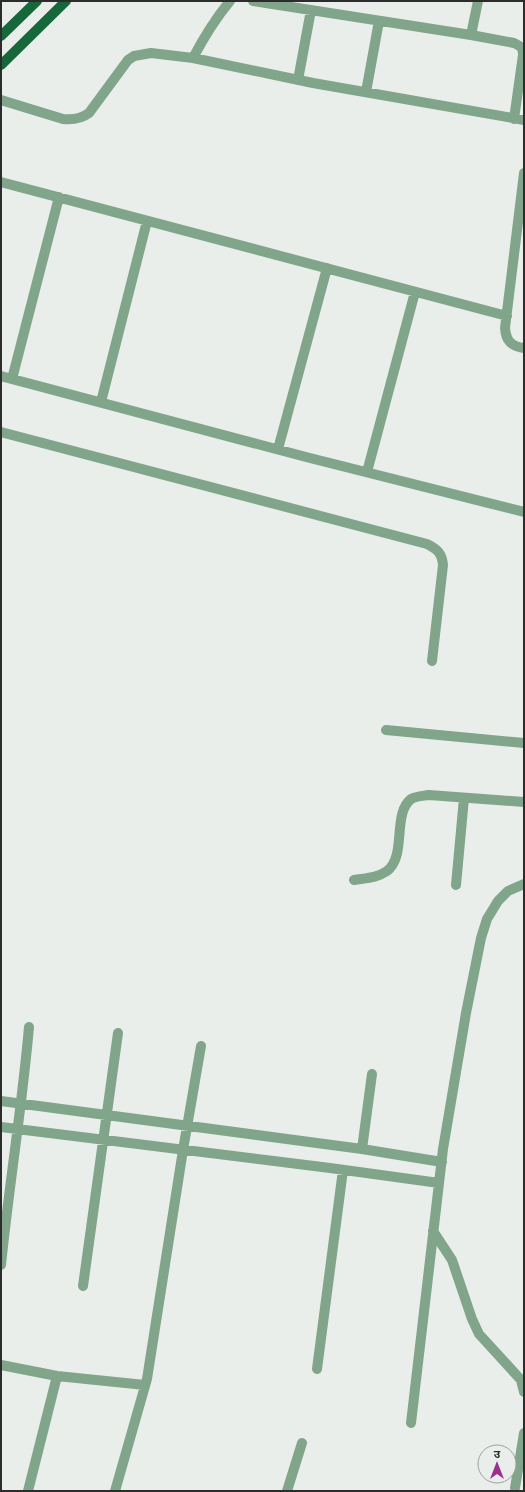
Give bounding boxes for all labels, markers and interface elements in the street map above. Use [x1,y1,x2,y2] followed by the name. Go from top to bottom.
[477,1444,517,1484] north arrow
[494,1447,501,1462] text: उ

